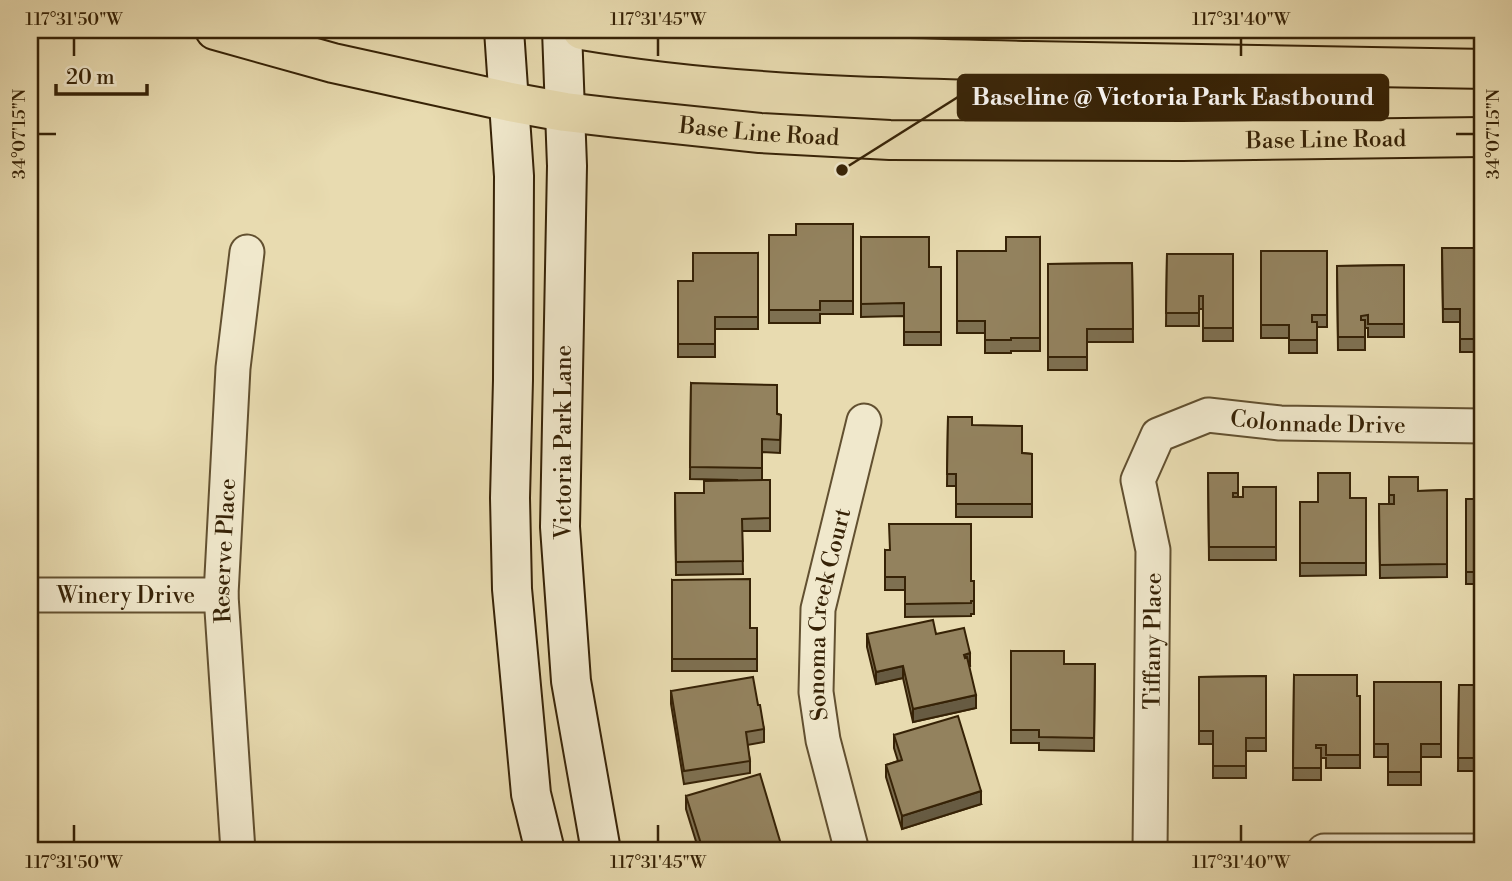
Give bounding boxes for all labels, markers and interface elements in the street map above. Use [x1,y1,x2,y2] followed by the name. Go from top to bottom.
[25,8,123,31] text: 117°31'50"W
[610,8,707,31] text: 117°31'45"W
[1192,8,1291,31] text: 117°31'40"W
[56,52,147,96] scale bar
[66,65,115,91] text: 20 m
[958,75,1388,120] callout: Baseline @ Victoria Park Eastbound
[972,83,1374,113] text: Baseline @ Victoria Park Eastbound
[8,88,31,179] text: 34°07'15"N
[1482,88,1505,179] text: 34°07'15"N
[677,112,840,152] street label: Base Line Road
[1245,125,1406,155] street label: Base Line Road
[550,345,578,540] street label: Victoria Park Lane
[1229,405,1406,440] street label: Colonnade Drive
[208,478,242,624] street label: Reserve Place
[803,505,857,723] street label: Sonoma Creek Court
[1138,572,1168,710] street label: Tiffany Place
[56,582,195,610] street label: Winery Drive
[25,851,123,874] text: 117°31'50"W
[610,851,707,874] text: 117°31'45"W
[1192,851,1291,874] text: 117°31'40"W

